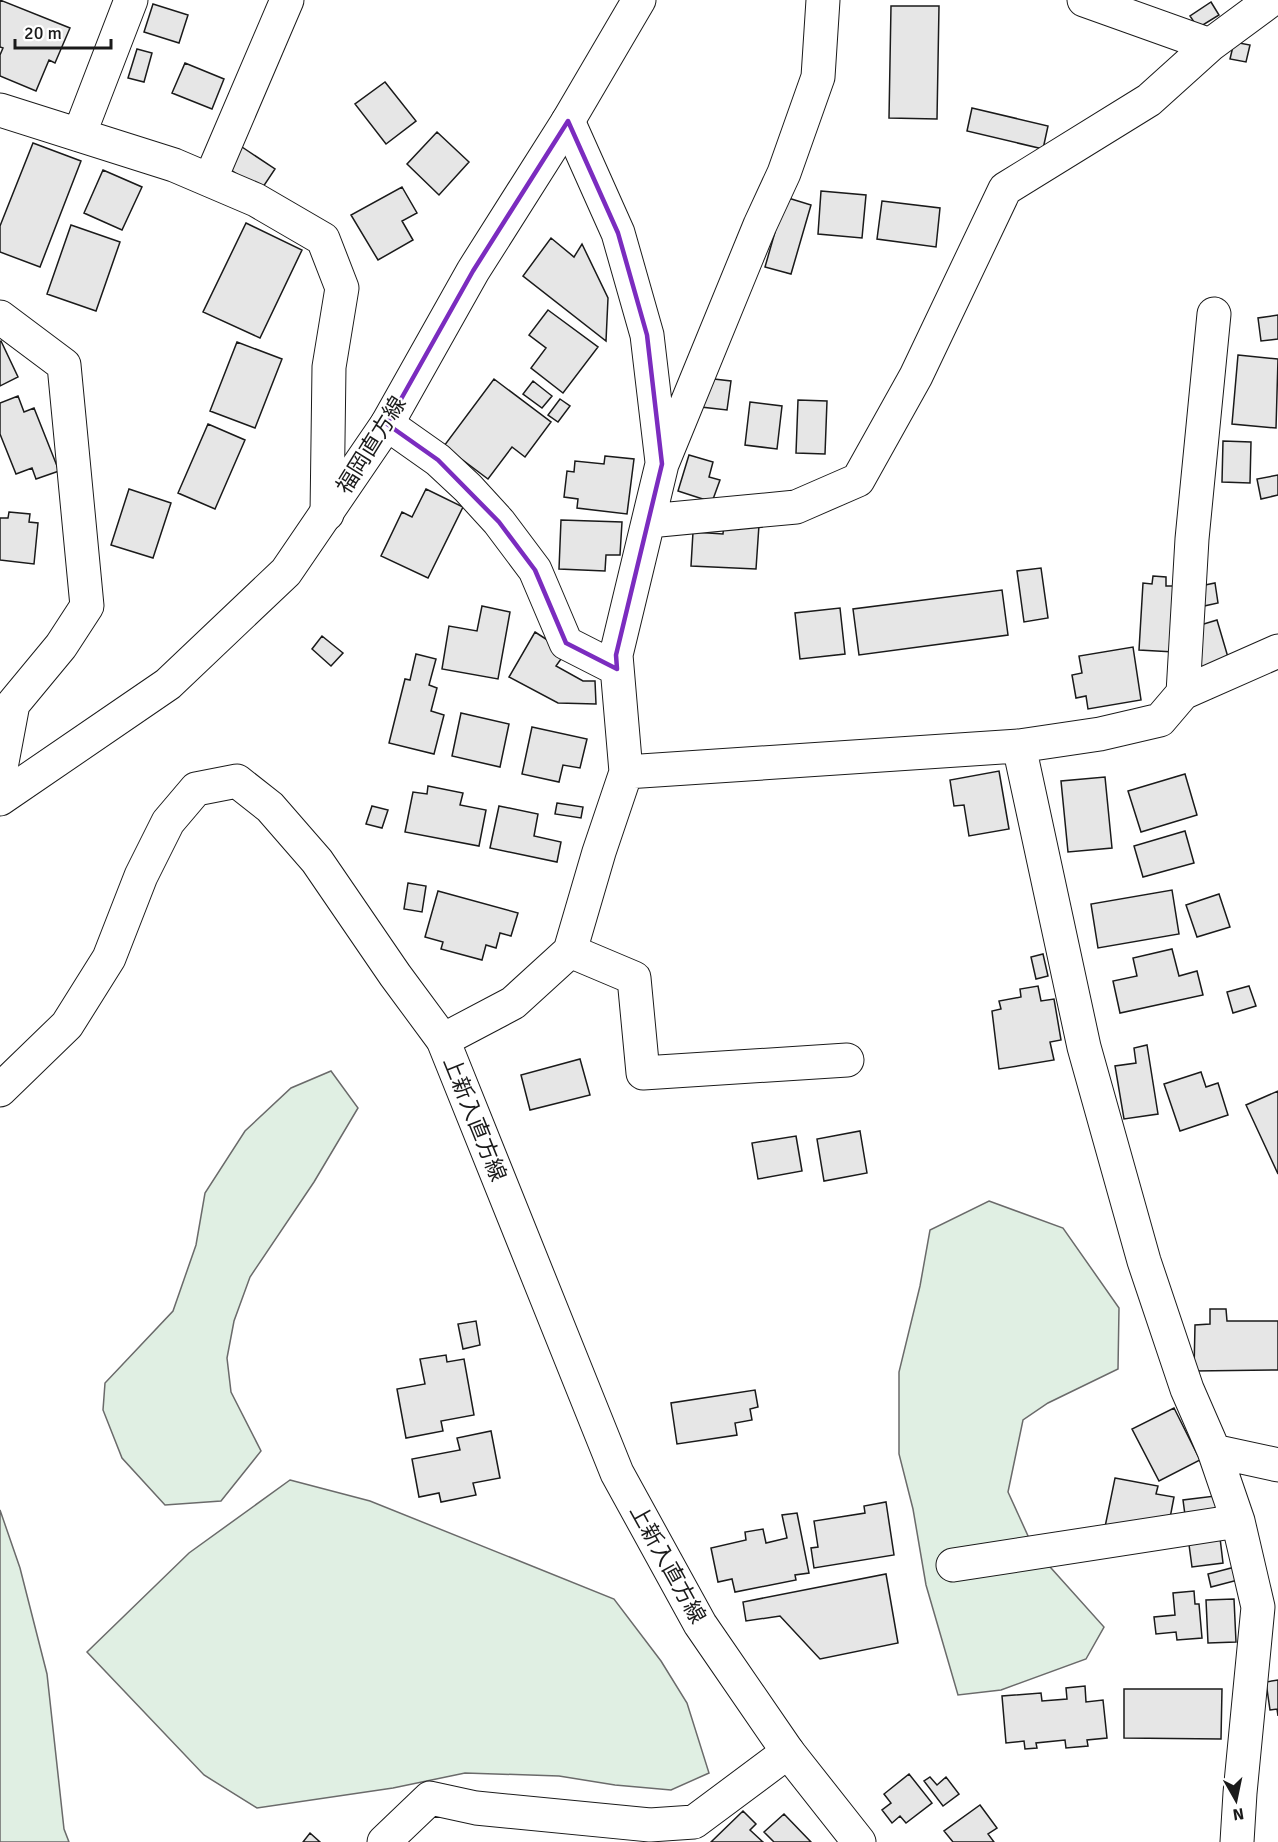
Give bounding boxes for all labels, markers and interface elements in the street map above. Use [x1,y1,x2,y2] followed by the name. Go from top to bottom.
[15,12,111,50] scale bar
[24,22,62,44] text: 20 m
[330,391,412,499] street label: 福岡直方線
[438,1053,512,1185] street label: 上新入直方線
[624,1500,712,1628] street label: 上新入直方線
[1206,1770,1266,1830] north arrow
[1231,1803,1245,1825] text: N

